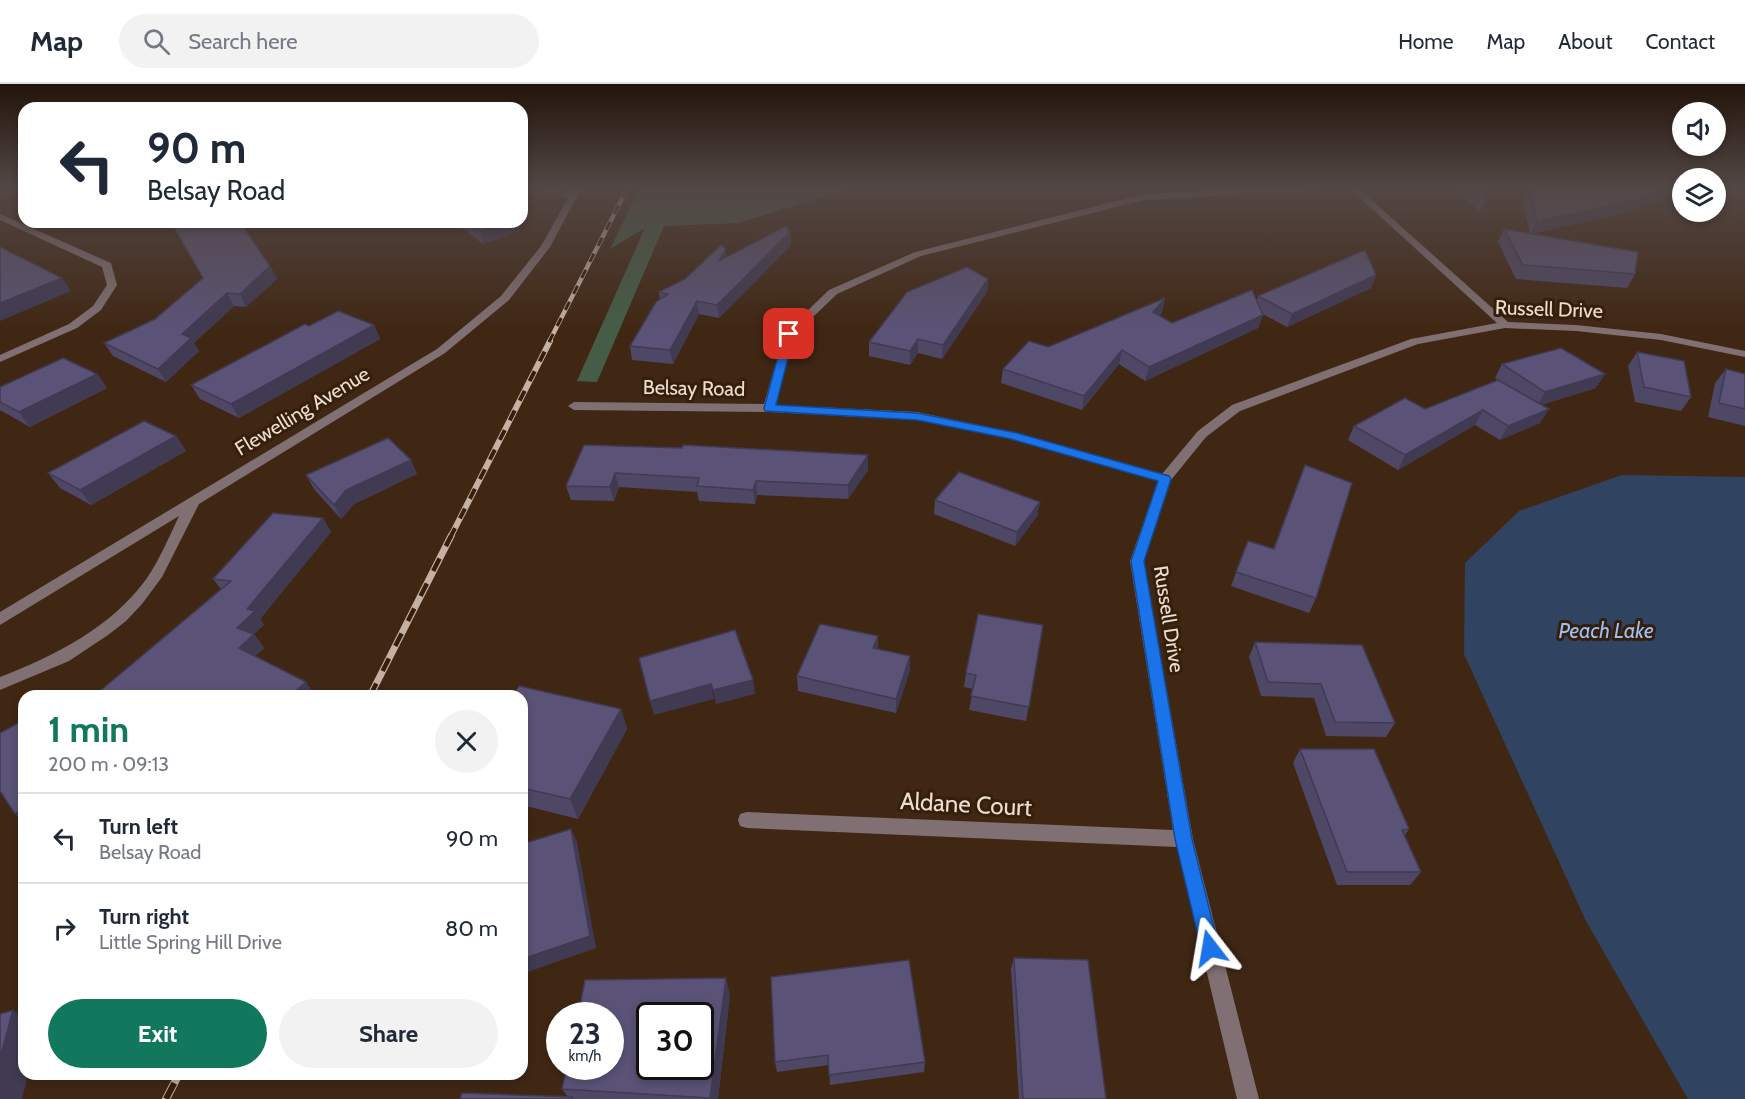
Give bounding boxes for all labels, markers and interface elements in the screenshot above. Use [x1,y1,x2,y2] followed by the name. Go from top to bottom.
[119,14,539,68] search box
[30,24,83,58] text: Map
[140,25,173,58] icon: search
[188,28,297,55] text: Search here
[1398,29,1454,54] text: Home
[1487,29,1525,54] text: Map
[1558,29,1612,54] text: About
[1645,29,1715,54] text: Contact
[1672,102,1726,222] map controls
[1672,102,1726,156] button: sound
[147,122,246,174] text: 90 m
[48,126,126,204] icon: left
[1672,168,1726,222] button: layers
[147,174,285,207] text: Belsay Road
[1495,295,1603,323] street label: Russell Drive
[763,308,814,359] pin
[772,317,805,350] icon: arrive
[230,361,374,461] street label: Flewelling Avenue
[643,375,745,401] street label: Belsay Road
[1149,564,1189,674] street label: Russell Drive
[1558,618,1654,643] water label: Peach Lake
[48,707,129,751] text: 1 min
[435,710,498,773] button: close
[48,752,169,776] text: 200 m · 09:13
[899,786,1033,822] street label: Aldane Court
[99,813,178,840] text: Turn left
[48,822,81,855] icon: left
[446,825,498,852] text: 90 m
[99,840,201,864] text: Belsay Road
[99,903,189,930] text: Turn right
[48,912,81,945] icon: right
[445,915,498,942] text: 80 m
[1178,916,1242,980] position arrow
[99,930,282,954] text: Little Spring Hill Drive
[48,999,267,1068] button: Exit
[279,999,498,1068] button: Share
[636,1002,714,1080] speed limit sign: 30
[569,1015,601,1052] text: 23
[569,1047,601,1065] text: km/h

